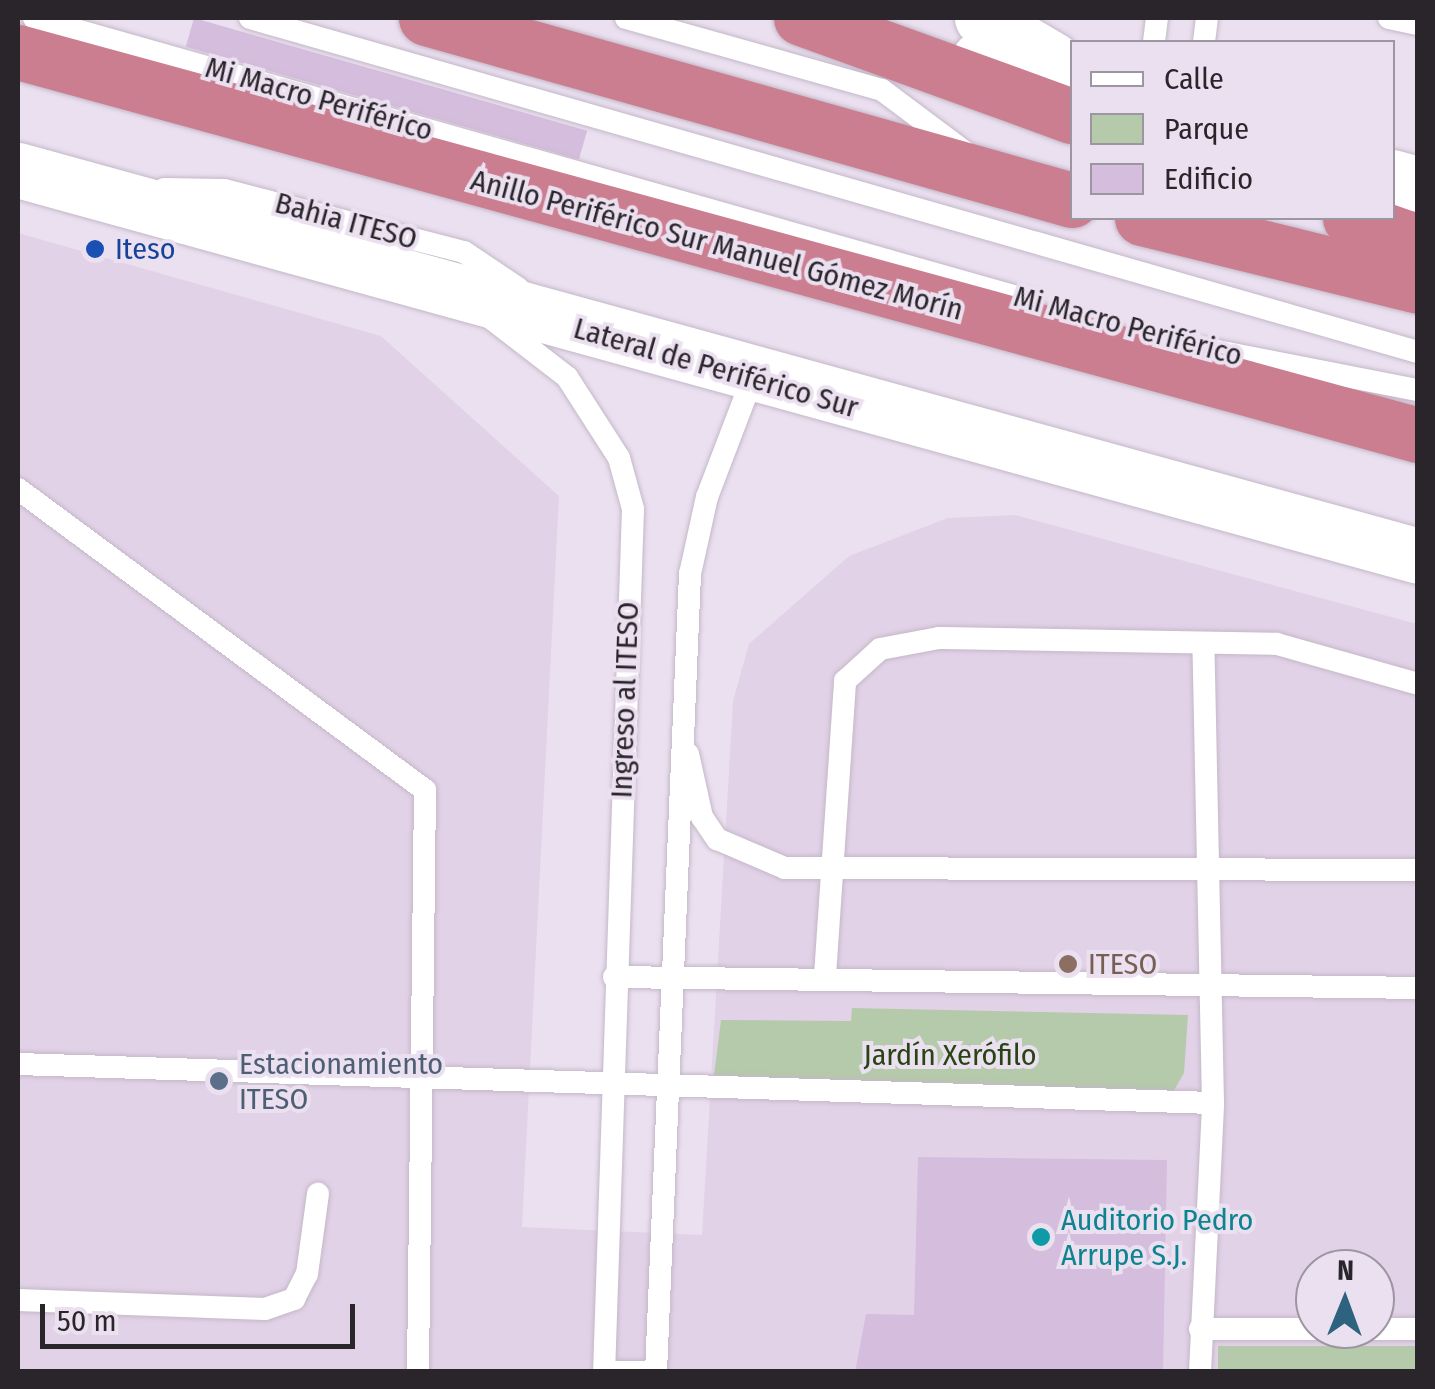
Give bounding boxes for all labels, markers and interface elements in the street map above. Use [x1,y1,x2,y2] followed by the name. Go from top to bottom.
[1070,40,1395,220] legend
[201,49,437,149] street label: Mi Macro Periférico
[1164,61,1224,97] text: Calle
[1164,111,1249,147] text: Parque
[1164,161,1253,197] text: Edificio
[467,162,967,328] street label: Anillo Periférico Sur Manuel Gómez Morín
[271,185,421,257] street label: Bahia ITESO
[115,231,176,267] place label: Iteso
[84,238,106,260] marker: Iteso
[1010,278,1246,374] street label: Mi Macro Periférico
[570,310,862,426] street label: Lateral de Periférico Sur
[604,601,646,799] street label: Ingreso al ITESO
[1088,946,1157,982] place label: ITESO
[1057,953,1079,975] marker: ITESO
[863,1037,1037,1073] park label: Jardín Xerófilo
[239,1046,443,1116] place label: Estacionamiento ITESO
[208,1070,230,1092] marker: Estacionamiento ITESO
[1061,1202,1253,1272] place label: Auditorio Pedro Arrupe S.J.
[1030,1226,1052,1248] marker: Auditorio Pedro Arrupe S.J.
[1295,1249,1395,1349] north arrow
[1337,1254,1354,1287] text: N
[45,1284,360,1346] scale bar
[57,1303,117,1339] text: 50 m

